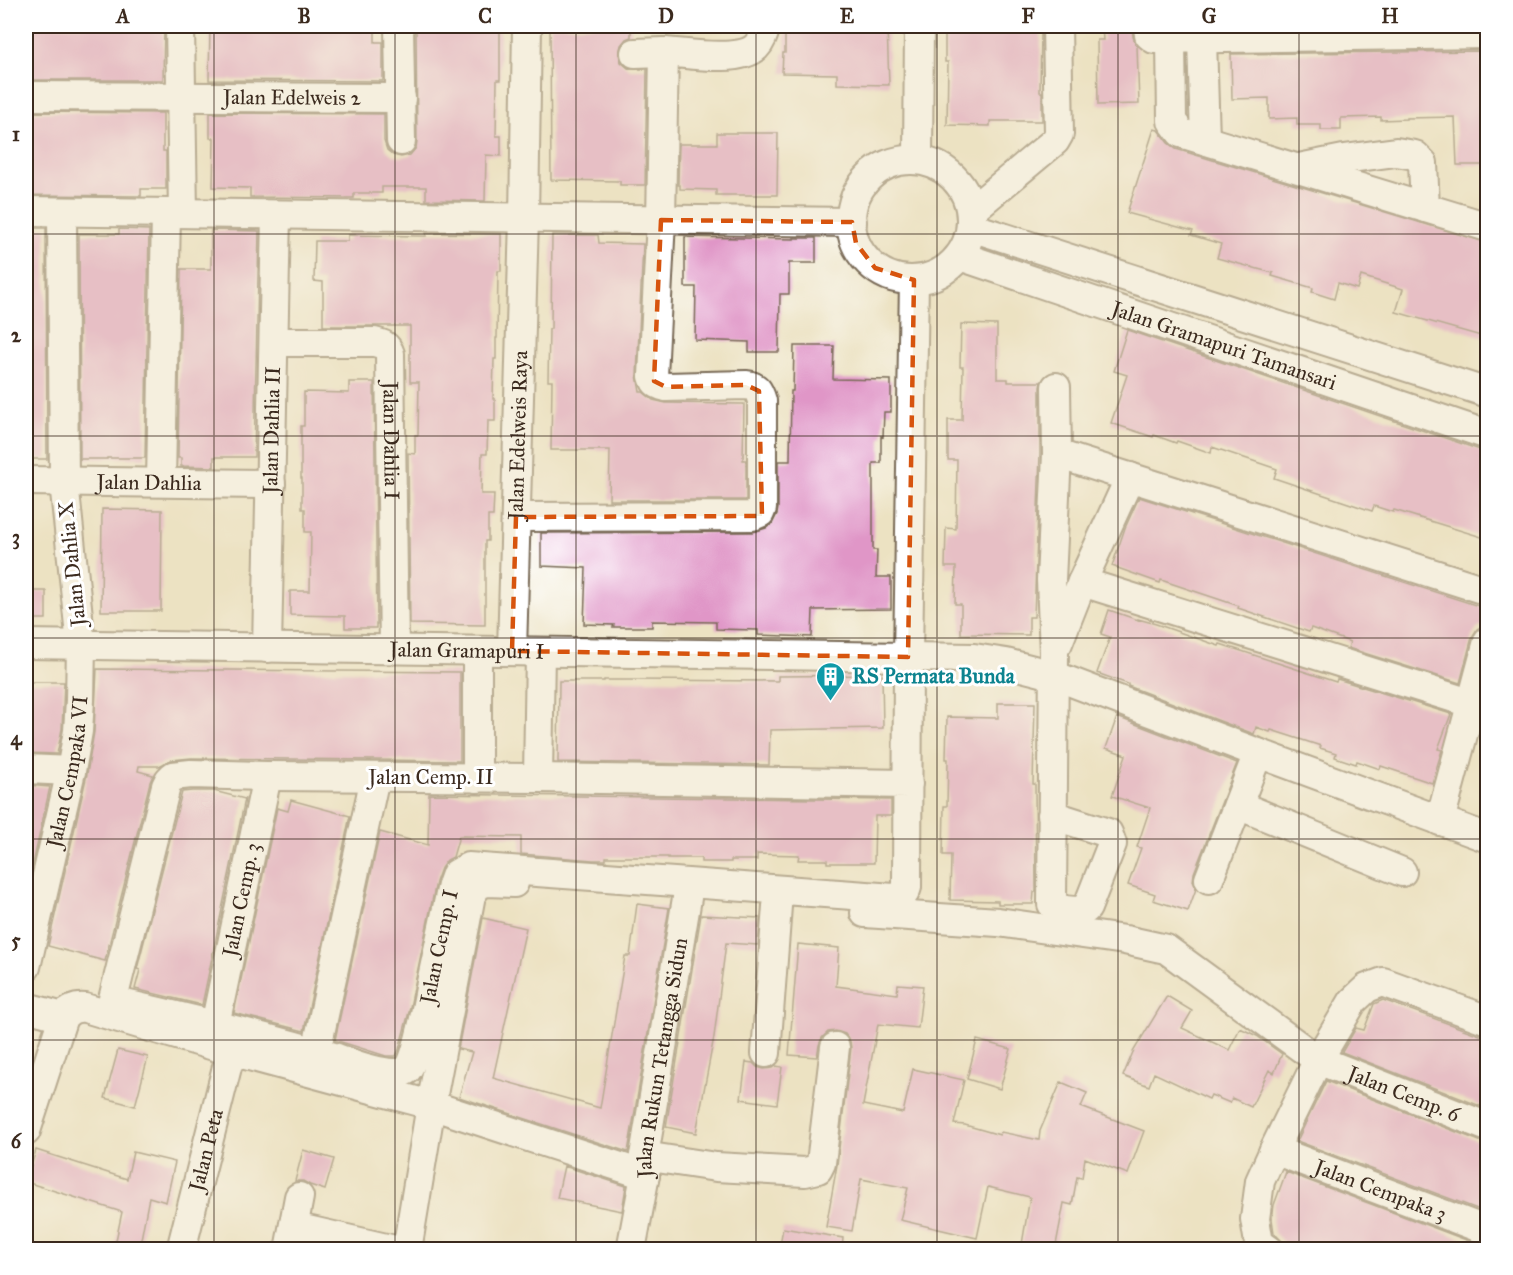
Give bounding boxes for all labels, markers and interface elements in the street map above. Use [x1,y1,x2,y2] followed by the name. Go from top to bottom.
[114,4,130,28] text: A
[297,4,311,28] text: B
[478,4,492,28] text: C
[658,4,674,28] text: D
[840,4,855,28] text: E
[1021,4,1035,28] text: F
[1202,4,1217,28] text: G
[1381,4,1399,28] text: H
[221,84,362,111] street label: Jalan Edelweis 2
[12,122,20,146] text: 1
[1106,295,1340,396] street label: Jalan Gramapuri Tamansari
[11,323,22,347] text: 2
[503,350,533,522] street label: Jalan Edelweis Raya
[257,366,286,496] street label: Jalan Dahlia II
[377,379,405,500] street label: Jalan Dahlia I
[94,469,202,496] street label: Jalan Dahlia
[53,500,92,630] street label: Jalan Dahlia X
[12,525,20,550] text: 3
[387,636,545,665] street label: Jalan Gramapuri I
[815,660,847,702] building icon: RS Permata Bunda
[852,663,1016,689] place label: RS Permata Bunda
[40,695,93,852] street label: Jalan Cempaka VI
[10,726,22,751] text: 4
[366,764,494,790] street label: Jalan Cemp. II
[216,840,266,961] street label: Jalan Cemp. 3
[414,887,464,1008] street label: Jalan Cemp. I
[11,928,21,952] text: 5
[631,936,693,1180] street label: Jalan Rukun Tetangga Sidun
[1342,1059,1465,1128] street label: Jalan Cemp. 6
[183,1106,229,1196] street label: Jalan Peta
[11,1129,23,1153] text: 6
[1309,1153,1450,1227] street label: Jalan Cempaka 3

